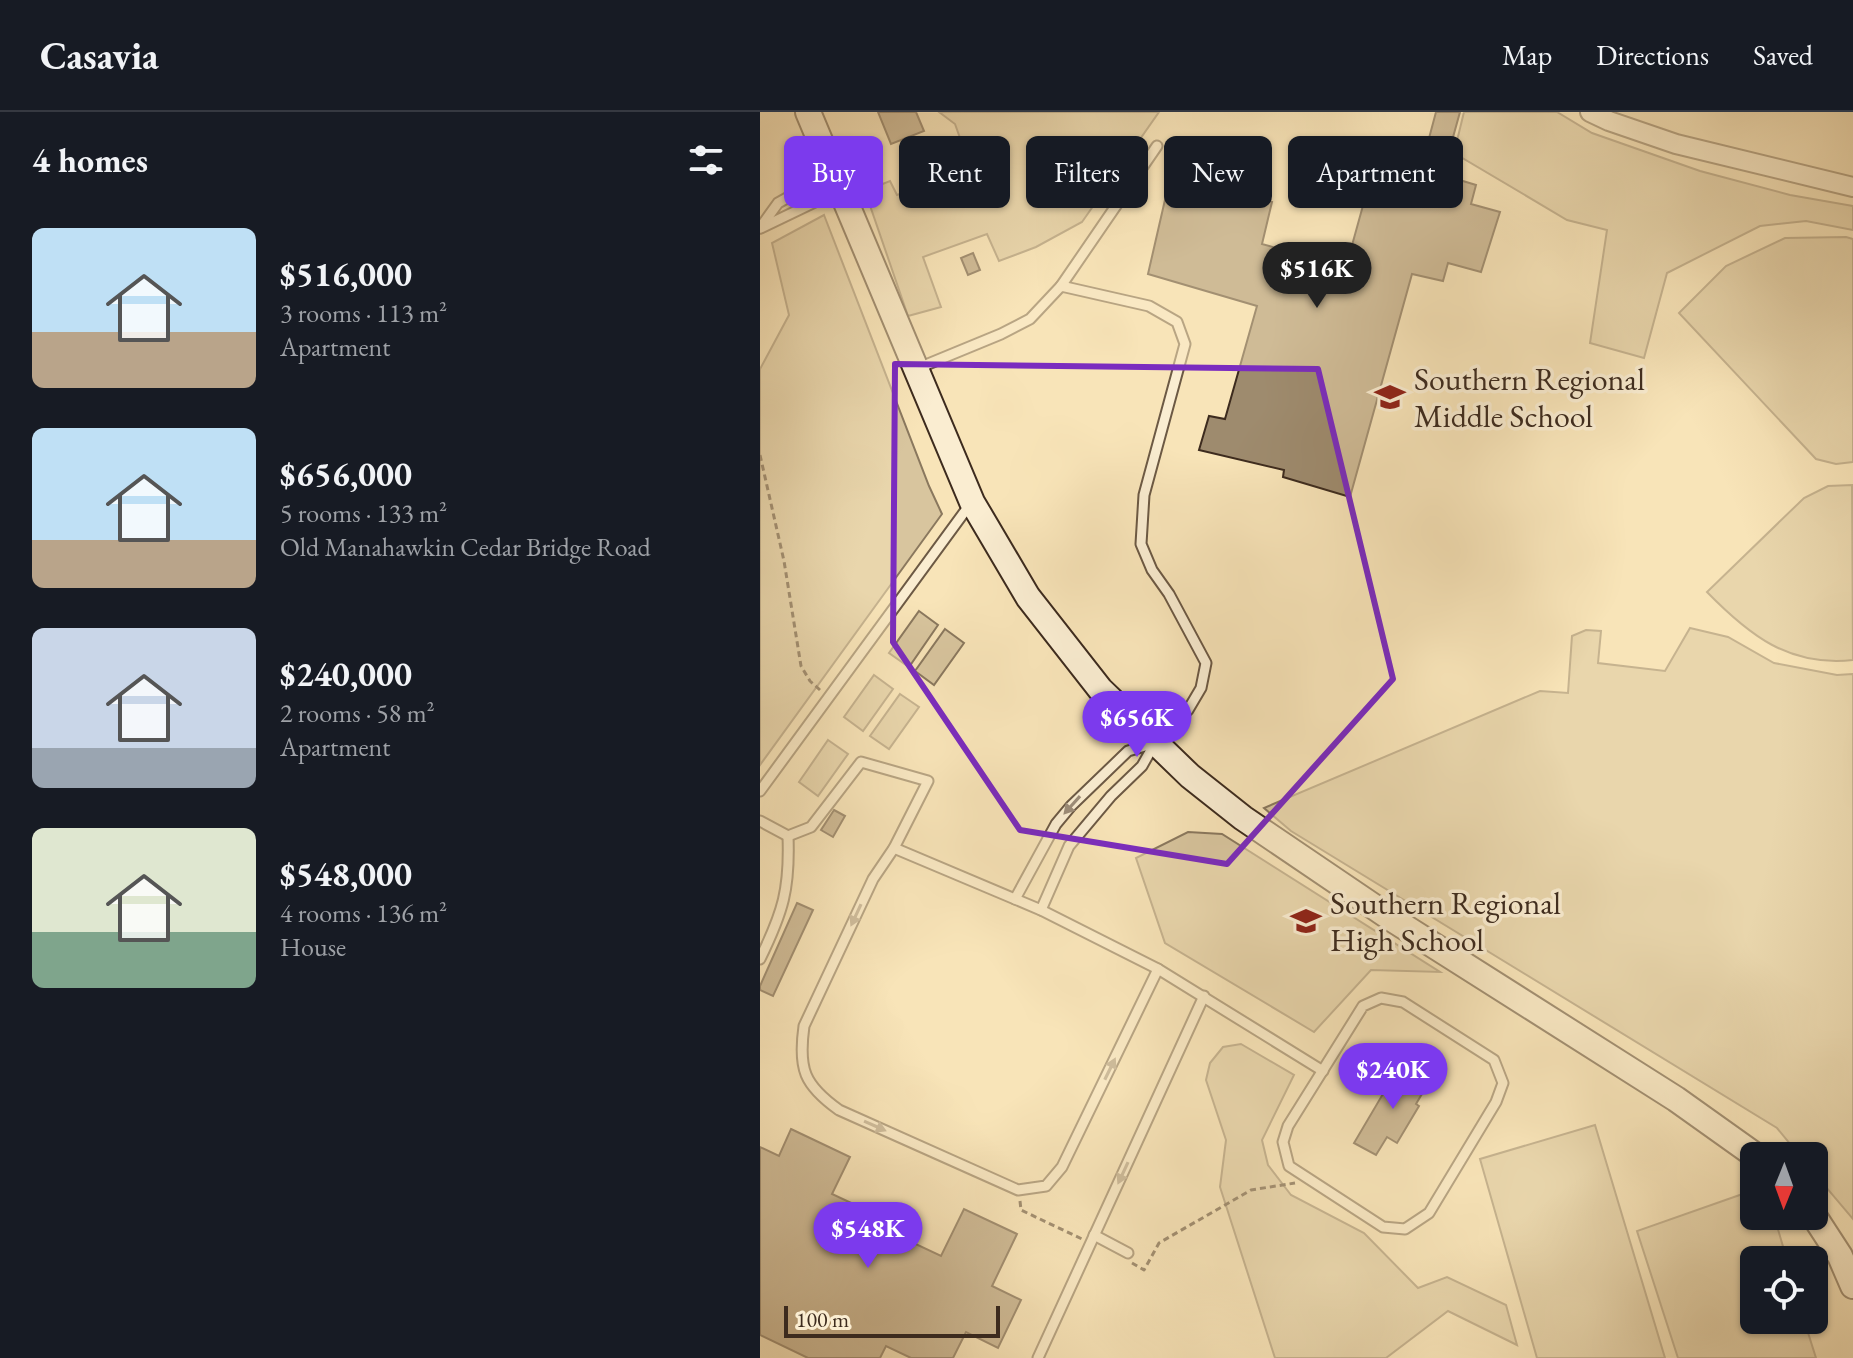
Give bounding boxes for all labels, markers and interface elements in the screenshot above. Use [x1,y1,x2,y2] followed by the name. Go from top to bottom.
[40,31,159,80] text: Casavia
[1502,37,1552,73] text: Map
[1596,37,1709,73] text: Directions
[1753,37,1813,73] text: Saved
[784,136,883,208] chip: Buy
[899,136,1010,208] chip: Rent
[1026,136,1148,208] chip: Filters
[1164,136,1272,208] chip: New
[1288,136,1463,208] chip: Apartment
[32,138,148,182] text: 4 homes
[684,138,728,182] icon: filters
[1261,242,1373,310] pin: $516K
[1280,251,1354,285] text: $516K
[280,252,412,296] text: $516,000
[96,260,192,356] icon: home
[280,296,447,330] text: 3 rooms · 113 m²
[280,330,390,364] text: Apartment
[1414,358,1645,437] place label: Southern Regional Middle School
[1373,380,1407,414] school or university icon: Southern Regional Middle School
[280,452,412,496] text: $656,000
[96,460,192,556] icon: home
[280,496,447,530] text: 5 rooms · 133 m²
[280,530,651,564] text: Old Manahawkin Cedar Bridge Road
[280,652,412,696] text: $240,000
[96,660,192,756] icon: home
[1081,691,1193,759] pin: $656K
[280,696,435,730] text: 2 rooms · 58 m²
[1100,700,1174,734] text: $656K
[280,730,390,764] text: Apartment
[1064,796,1082,815] one-way arrow
[280,852,412,896] text: $548,000
[96,860,192,956] icon: home
[1330,882,1561,961] place label: Southern Regional High School
[280,896,447,930] text: 4 rooms · 136 m²
[849,904,863,927] one-way arrow
[1289,904,1323,938] school or university icon: Southern Regional High School
[280,930,346,964] text: House
[1337,1043,1449,1111] pin: $240K
[1356,1052,1430,1086] text: $240K
[1103,1057,1116,1080] one-way arrow
[863,1119,886,1133] one-way arrow
[1740,1142,1828,1230] north arrow
[1740,1142,1828,1334] map controls
[1116,1161,1130,1184] one-way arrow
[812,1202,924,1270] pin: $548K
[831,1211,905,1245] text: $548K
[1740,1246,1828,1334] button: locate
[784,1302,1000,1338] scale bar
[796,1305,849,1334] text: 100 m

